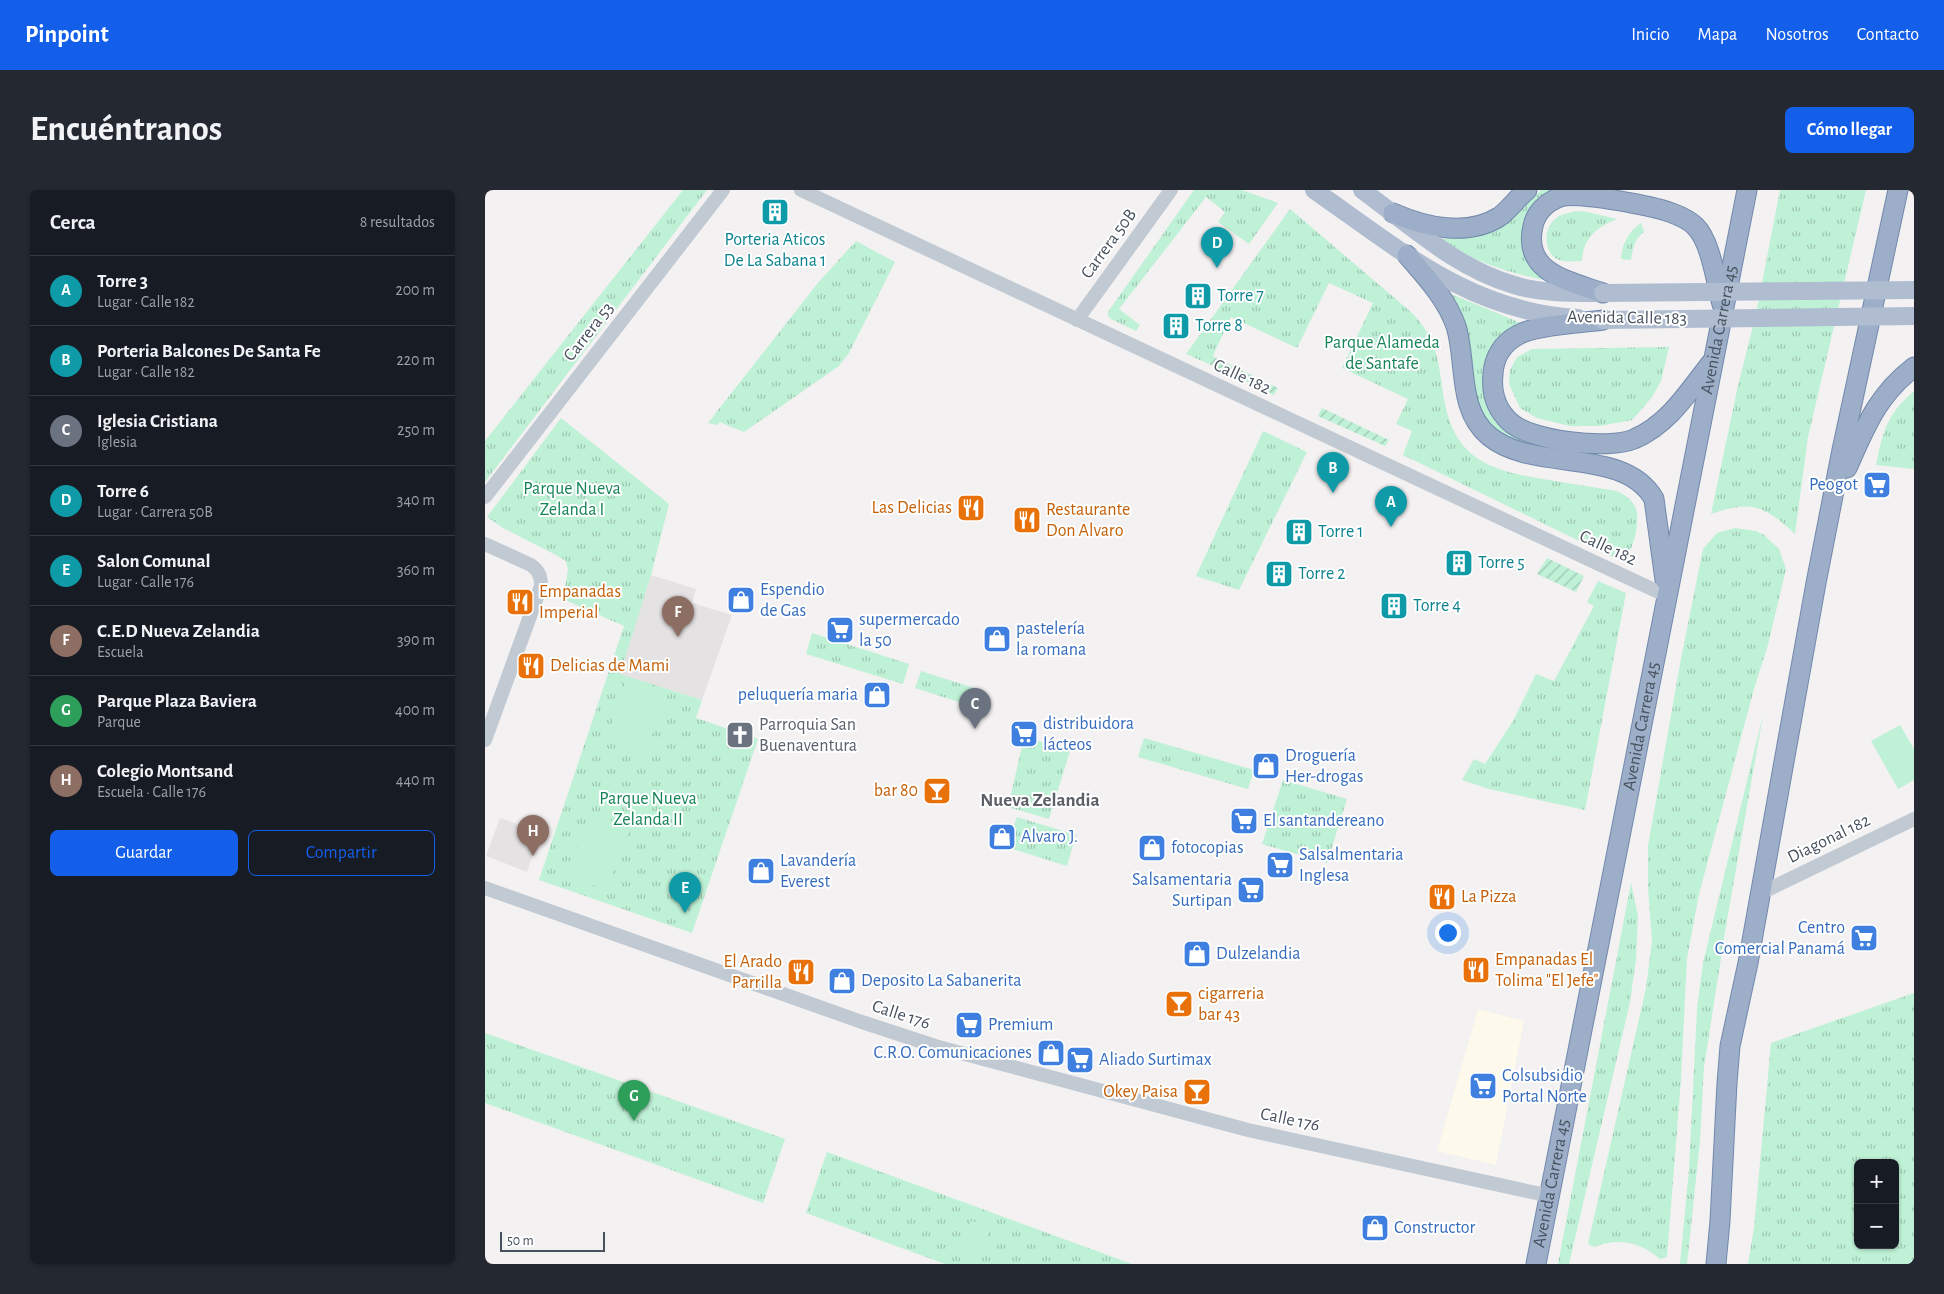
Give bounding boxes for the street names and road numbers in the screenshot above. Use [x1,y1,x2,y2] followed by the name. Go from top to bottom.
[1078,206,1140,282] street label: Carrera 50B
[1698,264,1741,396] street label: Avenida Carrera 45
[561,299,617,365] street label: Carrera 53
[1567,308,1687,328] street label: Avenida Calle 183
[1211,356,1273,398] street label: Calle 182
[1577,527,1639,569] street label: Calle 182
[1620,660,1663,792] street label: Avenida Carrera 45
[1785,811,1873,867] street label: Diagonal 182
[870,997,932,1033] street label: Calle 176
[1259,1105,1321,1135] street label: Calle 176
[1530,1118,1573,1249] street label: Avenida Carrera 45

